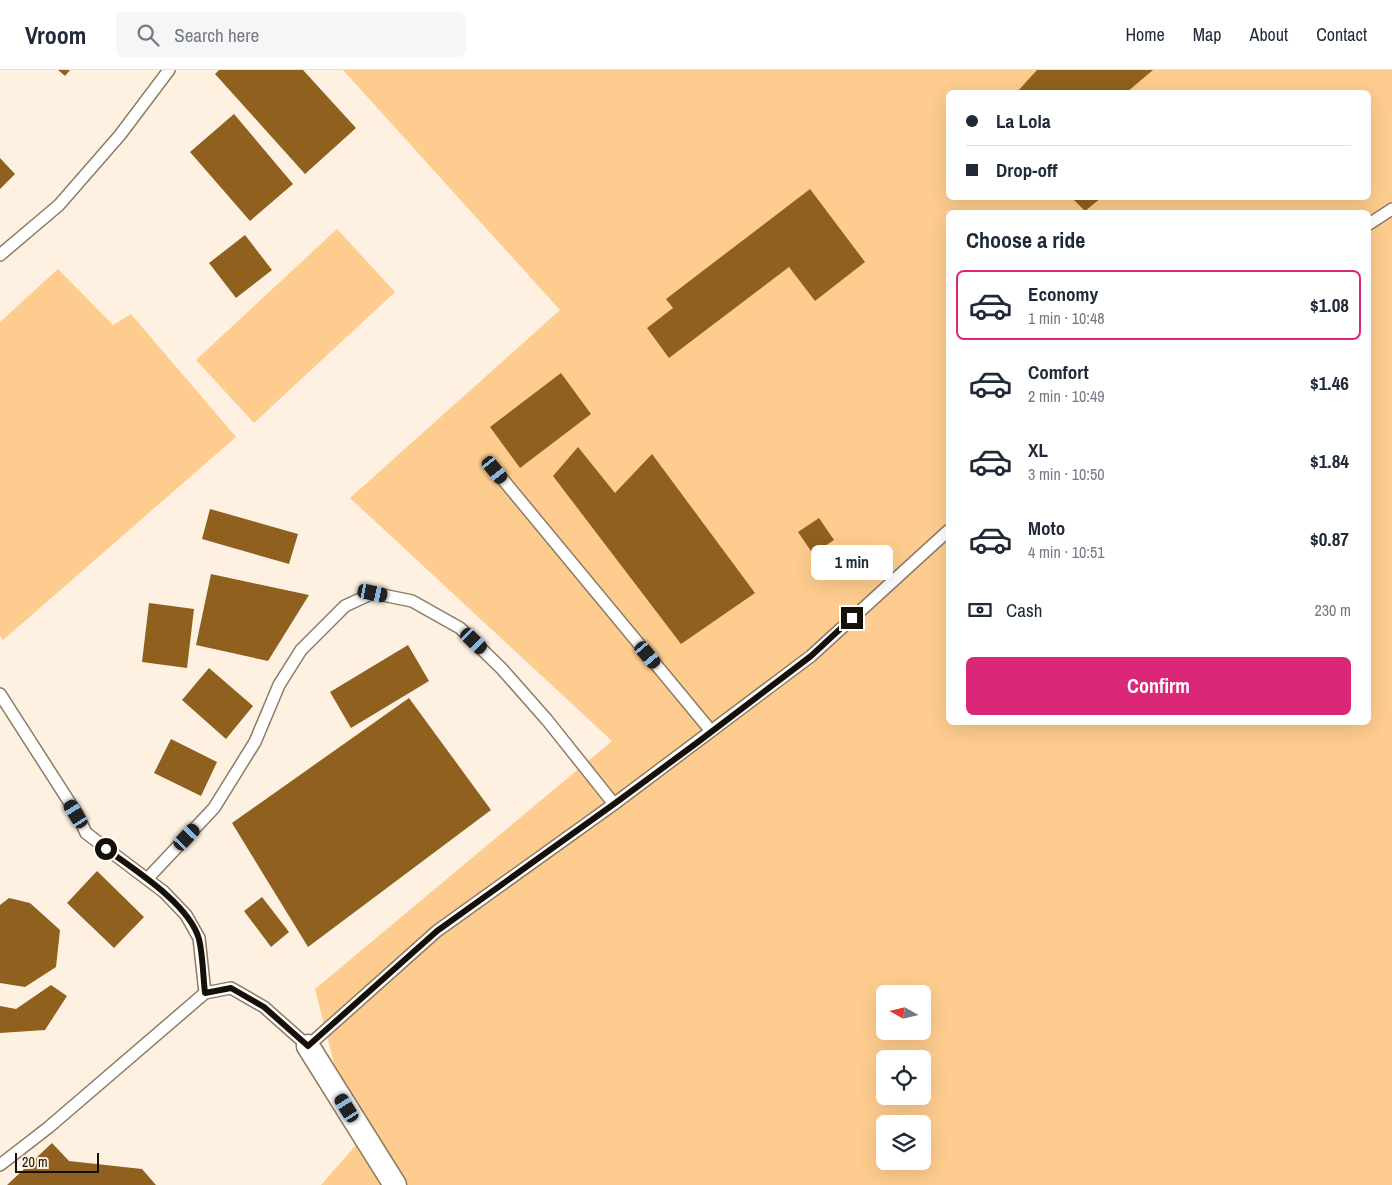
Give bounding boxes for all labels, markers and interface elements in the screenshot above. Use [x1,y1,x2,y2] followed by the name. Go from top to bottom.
[116,12,466,57] search box
[25,19,86,51] text: Vroom
[134,21,162,49] icon: search
[174,22,259,48] text: Search here
[1125,22,1165,47] text: Home
[1193,22,1222,47] text: Map
[1250,22,1288,47] text: About
[1316,22,1367,47] text: Contact
[996,108,1051,134] text: La Lola
[996,157,1057,183] text: Drop-off
[966,225,1085,255] text: Choose a ride
[1028,281,1098,307] text: Economy
[968,283,1013,328] icon: car
[1310,292,1349,318] text: $1.08
[1028,307,1105,329] text: 1 min · 10:48
[1028,359,1089,385] text: Comfort
[968,361,1013,406] icon: car
[1310,370,1349,396] text: $1.46
[1028,385,1105,407] text: 2 min · 10:49
[1028,437,1048,463] text: XL
[968,439,1013,484] icon: car
[1310,448,1349,474] text: $1.84
[479,454,510,486] car
[1028,463,1105,485] text: 3 min · 10:50
[1028,515,1065,541] text: Moto
[968,517,1013,562] icon: car
[1310,526,1349,552] text: $0.87
[1028,541,1105,563] text: 4 min · 10:51
[811,546,893,580] callout: 1 min
[835,551,869,573] text: 1 min
[356,583,389,603] car
[966,596,994,624] icon: cash
[1006,597,1042,623] text: Cash
[1315,599,1351,621] text: 230 m
[841,607,863,629] route end
[457,625,490,657] car
[632,639,663,671] car
[966,657,1351,715] button: Confirm
[61,797,90,831] car
[171,821,202,853] car
[95,838,117,860] route start
[876,985,931,1040] north arrow
[876,985,931,1170] map controls
[876,1050,931,1105] button: locate
[332,1091,361,1125] car
[876,1115,931,1170] button: layers
[15,1150,99,1173] scale bar
[22,1153,48,1171] text: 20 m

